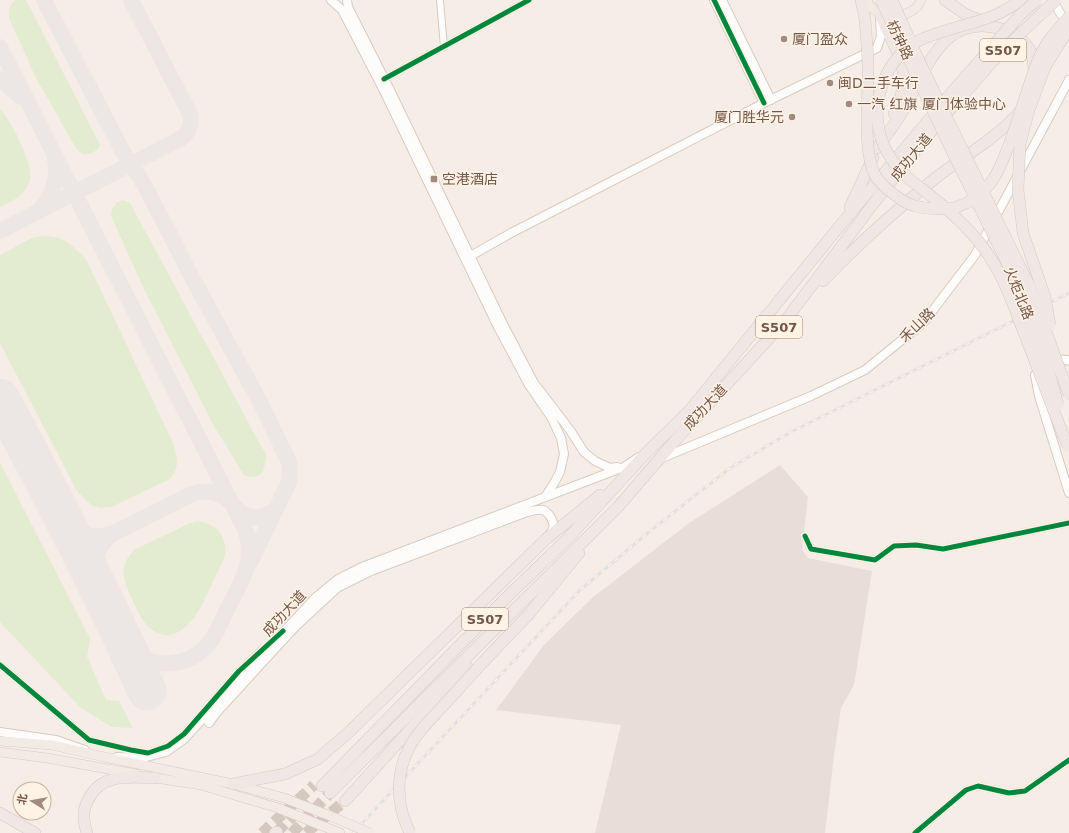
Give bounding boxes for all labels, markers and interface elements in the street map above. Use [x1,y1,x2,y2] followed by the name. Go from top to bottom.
[884,18,916,62] street label: 枋钟路
[792,31,848,47] place label: 厦门盈众
[779,34,789,44] marker: 厦门盈众
[980,39,1026,61] road number: S507
[838,75,919,91] place label: 闽D二手车行
[825,78,835,88] marker: 闽D二手车行
[857,96,1006,112] place label: 一汽 红旗 厦门体验中心
[844,99,854,109] marker: 一汽 红旗 厦门体验中心
[714,109,784,125] place label: 厦门胜华元
[787,112,797,122] marker: 厦门胜华元
[887,130,935,184] street label: 成功大道
[442,171,498,187] place label: 空港酒店
[429,174,439,184] marker: 空港酒店
[1001,264,1037,322] street label: 火炬北路
[896,305,938,345] street label: 禾山路
[756,316,802,338] road number: S507
[680,381,730,433] street label: 成功大道
[259,587,309,639] street label: 成功大道
[462,608,508,630] road number: S507
[12,781,52,821] north arrow
[15,793,30,806] text: 北

